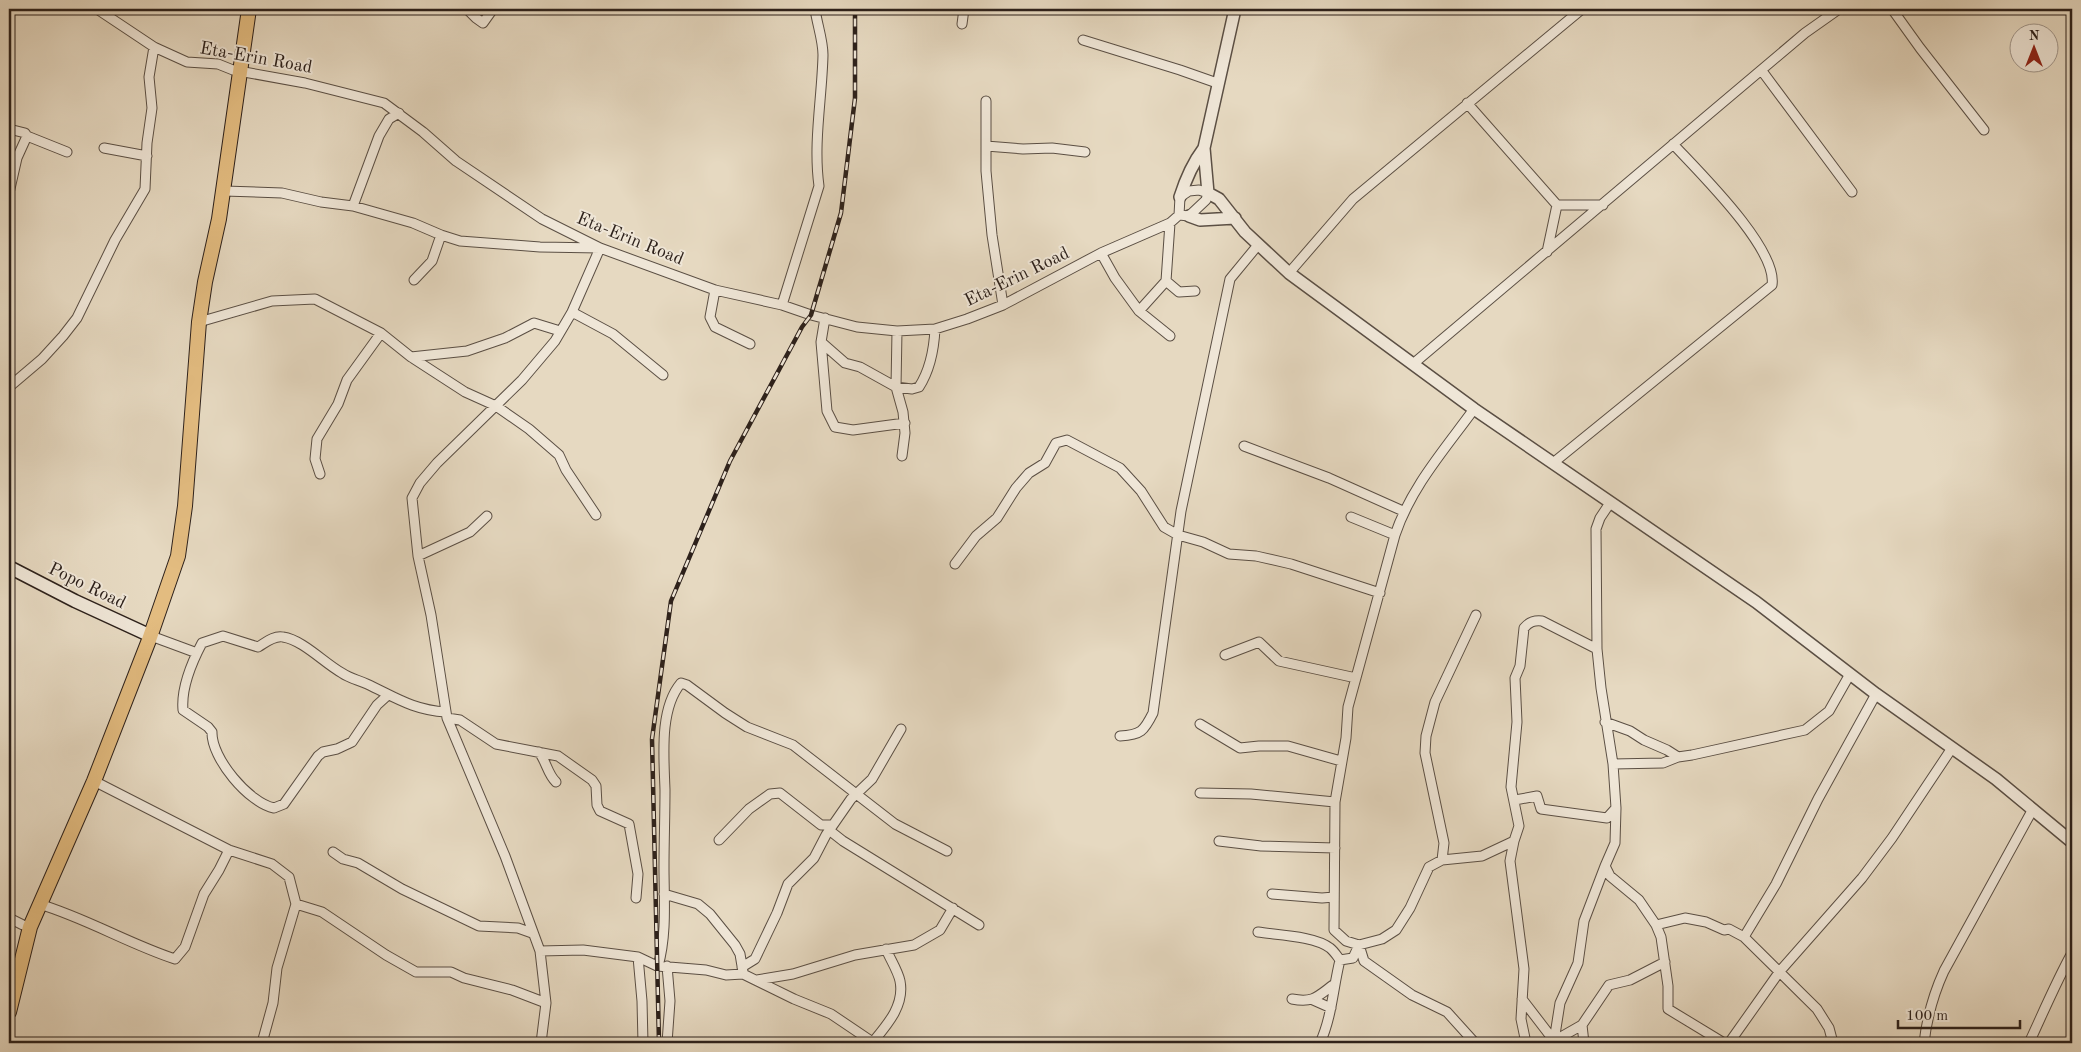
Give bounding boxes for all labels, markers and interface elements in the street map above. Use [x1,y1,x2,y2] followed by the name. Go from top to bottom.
[2008,22,2058,72] north arrow
[2029,29,2040,43] text: N
[198,39,314,77] street label: Eta-Erin Road
[574,209,686,269] street label: Eta-Erin Road
[962,244,1072,310] street label: Eta-Erin Road
[45,560,129,612] street label: Popo Road
[1898,997,2021,1029] scale bar
[1906,1009,1948,1024] text: 100 m

